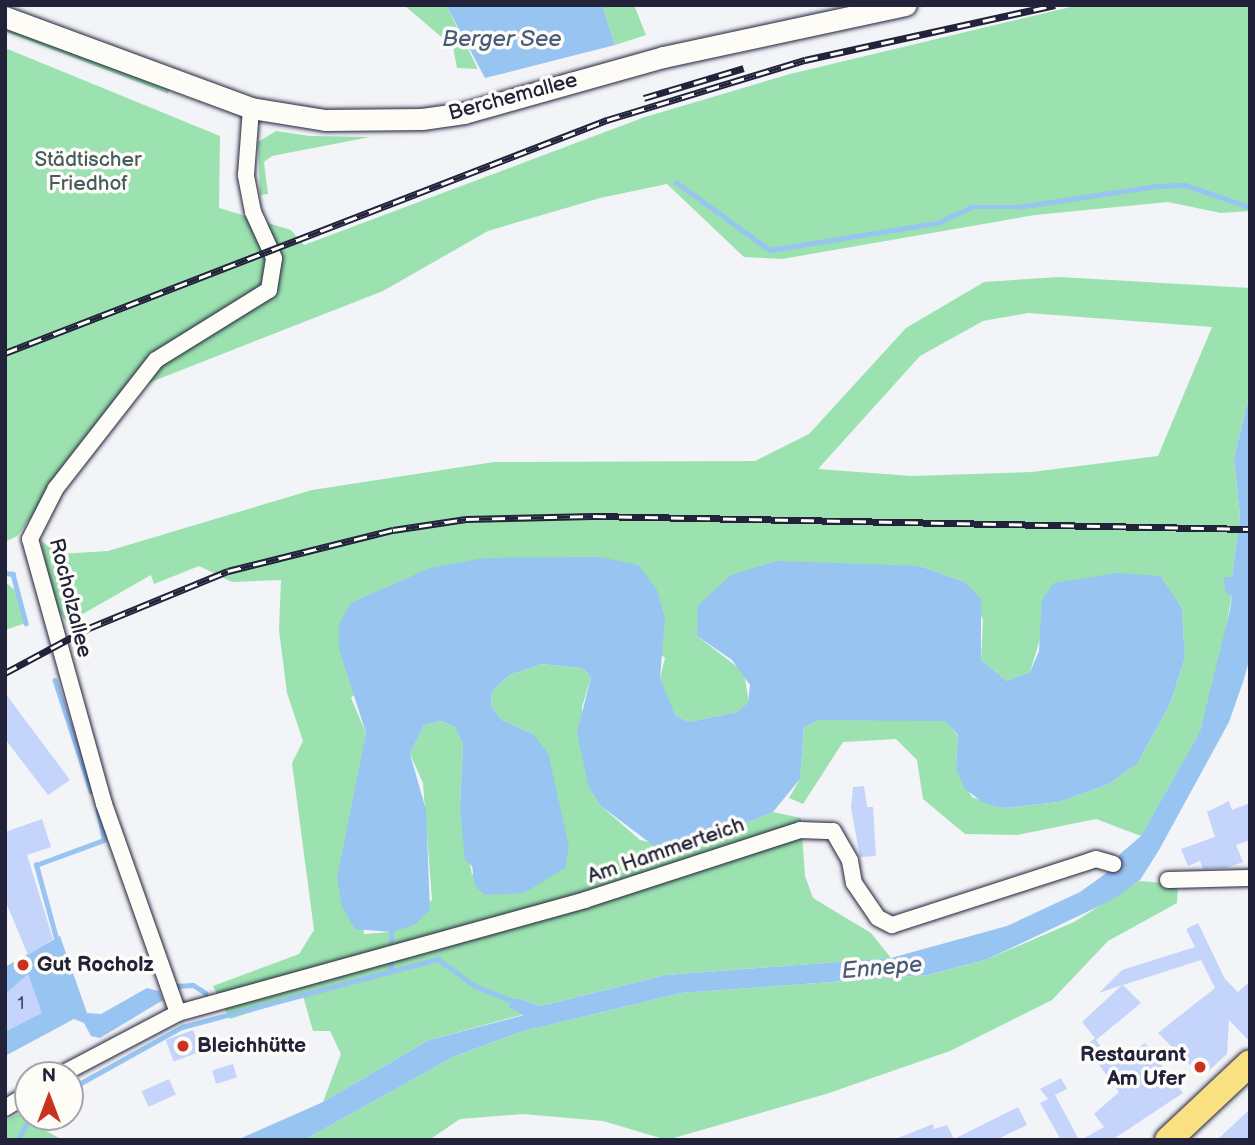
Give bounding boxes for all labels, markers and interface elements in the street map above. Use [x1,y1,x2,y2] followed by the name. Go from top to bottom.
[442,25,562,53] water label: Berger See
[446,68,580,126] street label: Berchemallee
[34,147,142,197] park label: Städtischer Friedhof
[43,536,97,660] street label: Rocholzallee
[584,812,748,890] street label: Am Hammerteich
[840,951,924,985] water label: Ennepe
[37,952,154,978] place label: Gut Rocholz
[15,957,31,973] marker: Gut Rocholz
[18,993,24,1015] house number: 1
[197,1033,306,1059] place label: Bleichhütte
[175,1038,191,1054] marker: Bleichhütte
[1080,1042,1186,1092] place label: Restaurant Am Ufer
[1192,1059,1208,1075] marker: Restaurant Am Ufer
[14,1061,84,1131] north arrow
[42,1065,56,1088] text: N

